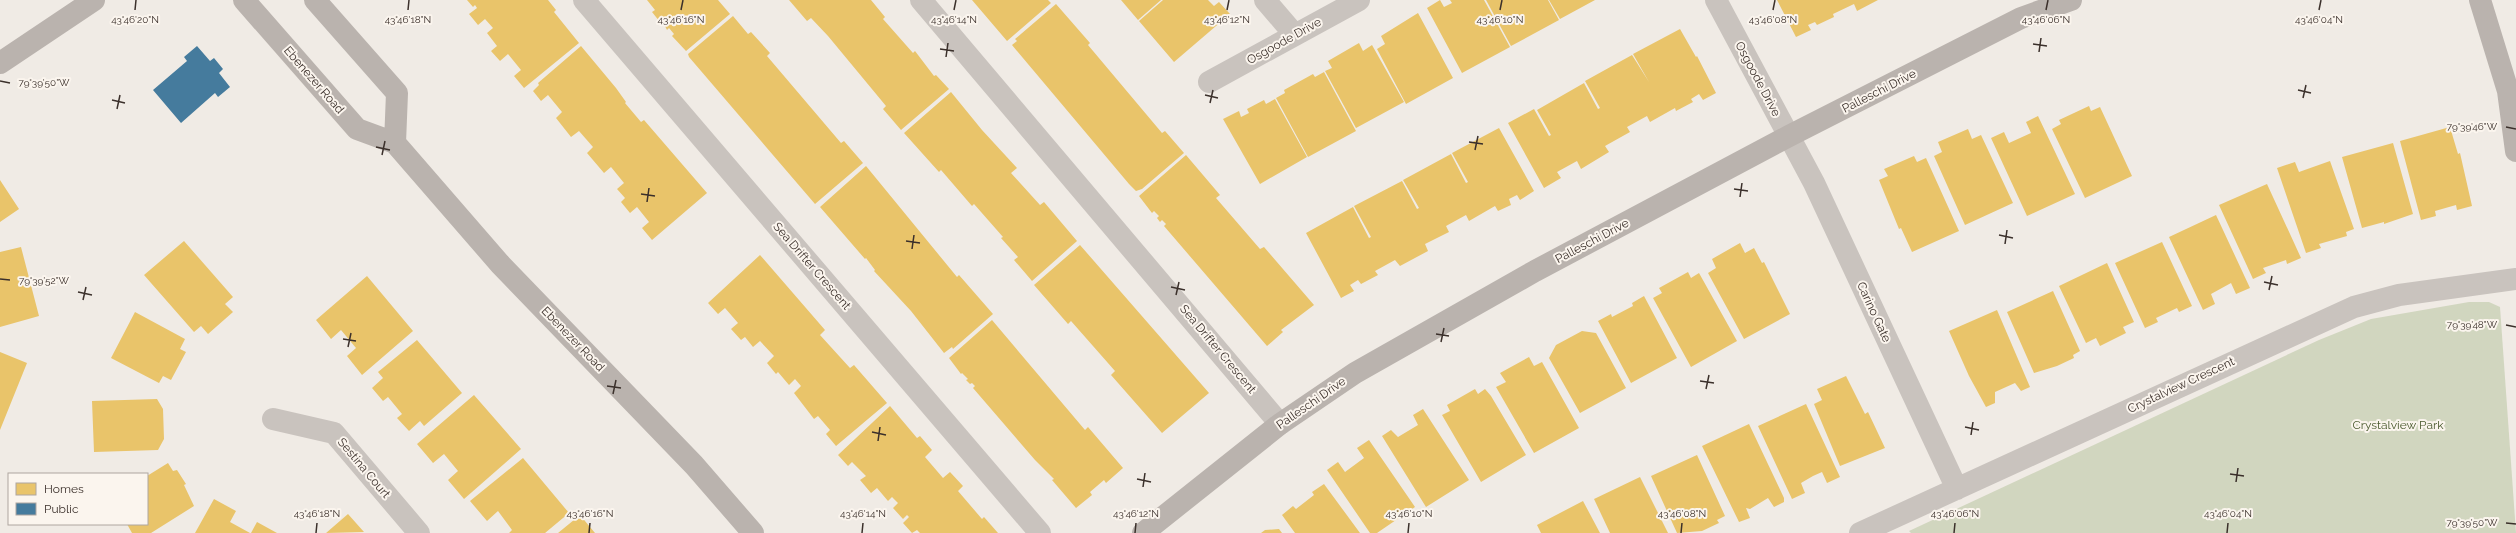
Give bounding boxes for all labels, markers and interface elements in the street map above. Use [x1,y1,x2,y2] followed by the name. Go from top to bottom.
[111,14,159,25] text: 43°46'20"N
[385,14,431,25] text: 43°46'18"N
[658,14,704,25] text: 43°46'16"N
[931,14,977,25] text: 43°46'14"N
[1204,14,1250,25] text: 43°46'12"N
[1477,14,1523,25] text: 43°46'10"N
[1749,14,1797,25] text: 43°46'08"N
[2022,14,2070,25] text: 43°46'06"N
[2295,14,2343,25] text: 43°46'04"N
[1244,15,1324,67] street label: Osgoode Drive
[1732,39,1784,119] street label: Osgoode Drive
[281,44,347,116] street label: Ebenezer Road
[1840,66,1918,116] street label: Palleschi Drive
[18,77,70,88] text: 79°39'50"W
[2447,121,2498,132] text: 79°39'46"W
[1553,216,1631,266] street label: Palleschi Drive
[770,220,854,312] street label: Sea Drifter Crescent
[19,275,70,286] text: 79°39'52"W
[1854,280,1894,344] street label: Carino Gate
[1177,302,1259,396] street label: Sea Drifter Crescent
[539,304,607,374] street label: Ebenezer Road
[2447,319,2498,330] text: 79°39'48"W
[2125,354,2237,416] street label: Crystalview Crescent
[1274,374,1348,432] street label: Palleschi Drive
[2352,418,2444,432] park label: Crystalview Park
[335,435,393,501] street label: Sestina Court
[8,473,148,525] legend
[44,482,84,496] text: Homes
[44,502,79,516] text: Public
[294,508,340,519] text: 43°46'18"N
[567,508,613,519] text: 43°46'16"N
[840,508,886,519] text: 43°46'14"N
[1113,508,1159,519] text: 43°46'12"N
[1386,508,1432,519] text: 43°46'10"N
[1658,508,1706,519] text: 43°46'08"N
[1931,508,1979,519] text: 43°46'06"N
[2204,508,2252,519] text: 43°46'04"N
[2446,517,2498,528] text: 79°39'50"W

